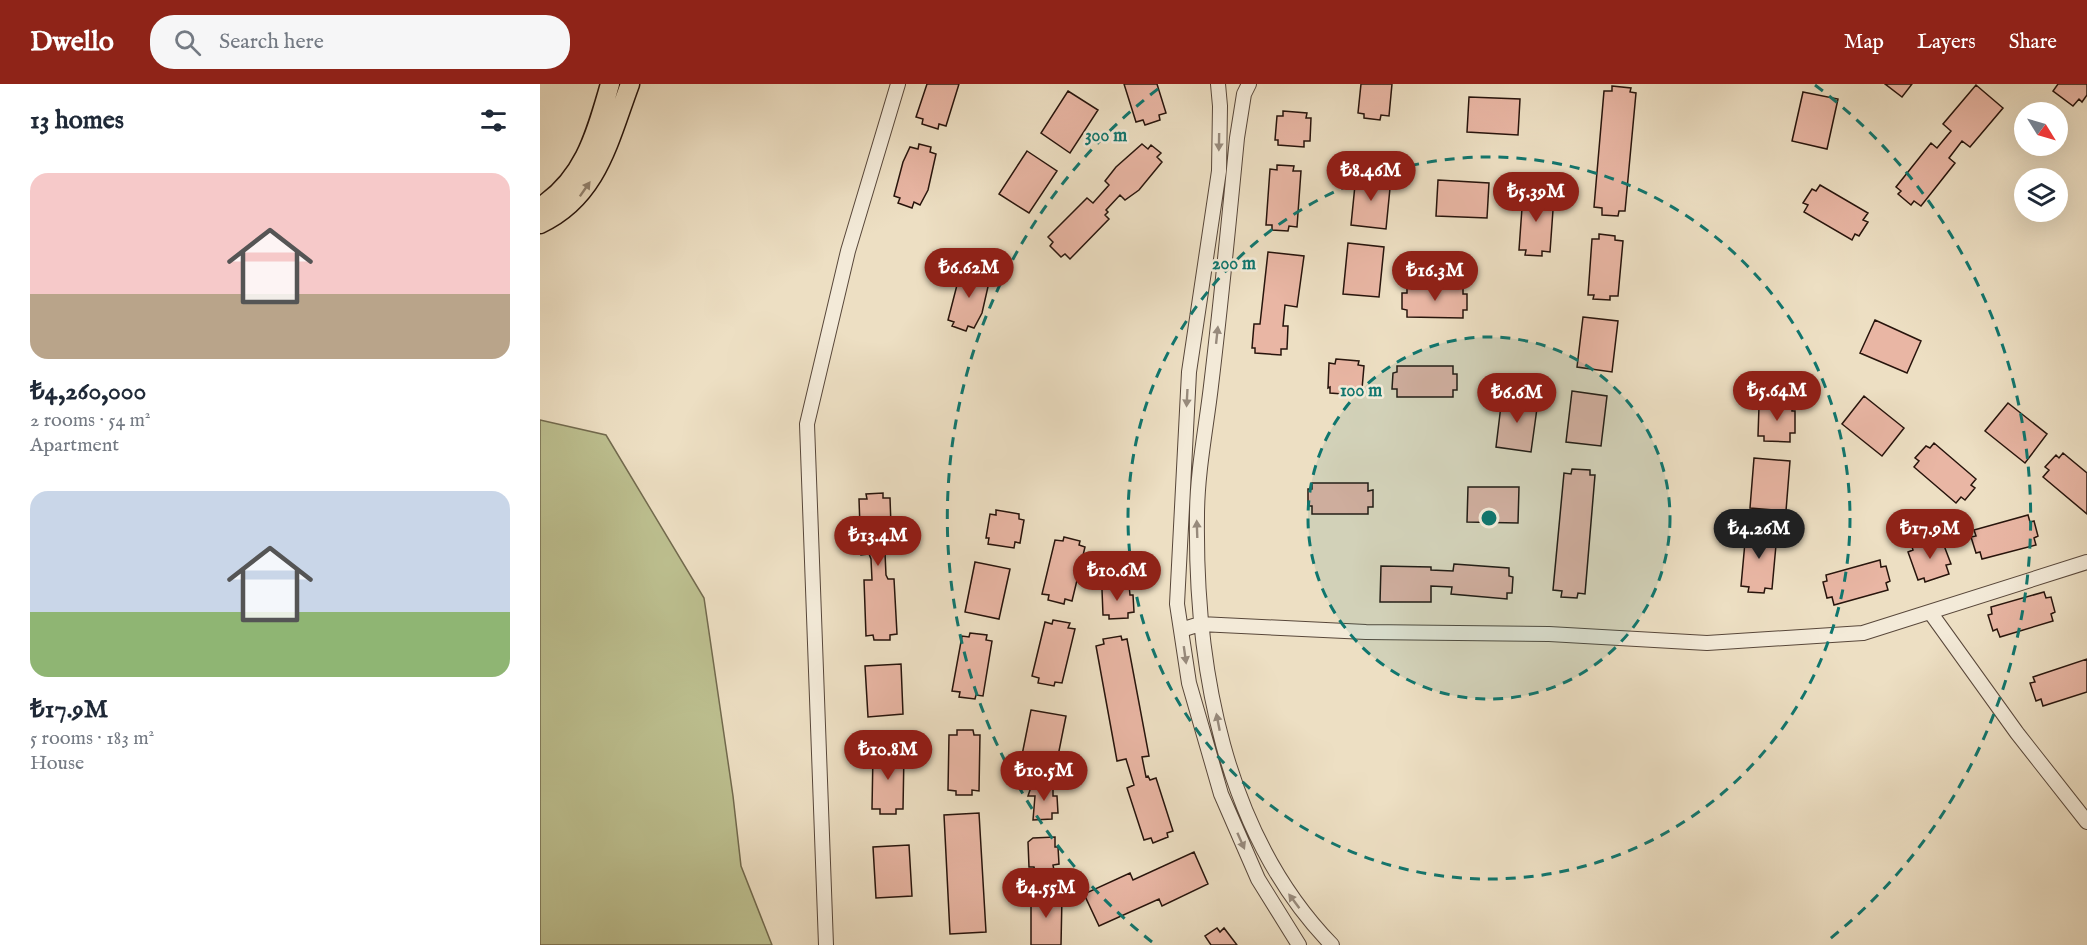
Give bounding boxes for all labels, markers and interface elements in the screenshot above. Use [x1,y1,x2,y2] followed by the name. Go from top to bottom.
[150,15,570,69] search box
[30,25,114,60] text: Dwello
[171,26,204,59] icon: search
[219,28,324,56] text: Search here
[1844,29,1884,56] text: Map
[1917,29,1976,56] text: Layers
[2009,29,2057,56] text: Share
[2014,102,2068,156] north arrow
[2014,102,2068,222] map controls
[30,104,124,137] text: 13 homes
[477,104,510,137] icon: filters
[1085,125,1127,148] text: 300 m
[1214,133,1224,152] one-way arrow
[1322,151,1420,202] pin: ₺8.46M
[1341,158,1401,183] text: ₺8.46M
[2014,168,2068,222] button: layers
[1487,172,1585,223] pin: ₺5.39M
[1507,179,1565,204] text: ₺5.39M
[579,181,591,197] one-way arrow
[216,212,324,320] icon: home
[920,248,1018,299] pin: ₺6.62M
[1386,251,1484,302] pin: ₺16.3M
[1212,253,1256,276] text: 200 m
[939,255,999,280] text: ₺6.62M
[1406,258,1464,283] text: ₺16.3M
[1212,326,1222,345] one-way arrow
[1728,371,1826,422] pin: ₺5.64M
[1475,373,1559,424] pin: ₺6.6M
[30,375,146,408] text: ₺4,260,000
[1747,378,1807,403] text: ₺5.64M
[1340,380,1382,403] text: 100 m
[1491,380,1543,405] text: ₺6.6M
[1183,389,1192,408] one-way arrow
[30,408,151,433] text: 2 rooms · 54 m²
[30,433,119,458] text: Apartment
[1479,508,1499,528] centre of rings
[1710,509,1808,560] pin: ₺4.26M
[1881,509,1979,560] pin: ₺17.9M
[829,516,927,567] pin: ₺13.4M
[1728,516,1790,541] text: ₺4.26M
[1900,516,1960,541] text: ₺17.9M
[1192,520,1202,539] one-way arrow
[848,523,908,548] text: ₺13.4M
[216,530,324,638] icon: home
[1068,551,1166,602] pin: ₺10.6M
[1087,558,1147,583] text: ₺10.6M
[1180,646,1189,665] one-way arrow
[30,693,108,726] text: ₺17.9M
[1213,713,1222,732] one-way arrow
[30,726,154,751] text: 5 rooms · 183 m²
[839,730,937,781] pin: ₺10.8M
[858,737,918,762] text: ₺10.8M
[30,751,84,776] text: House
[995,751,1093,802] pin: ₺10.5M
[1015,758,1073,783] text: ₺10.5M
[1237,833,1246,850] one-way arrow
[997,868,1095,919] pin: ₺4.55M
[1016,875,1076,900] text: ₺4.55M
[1288,893,1300,909] one-way arrow

